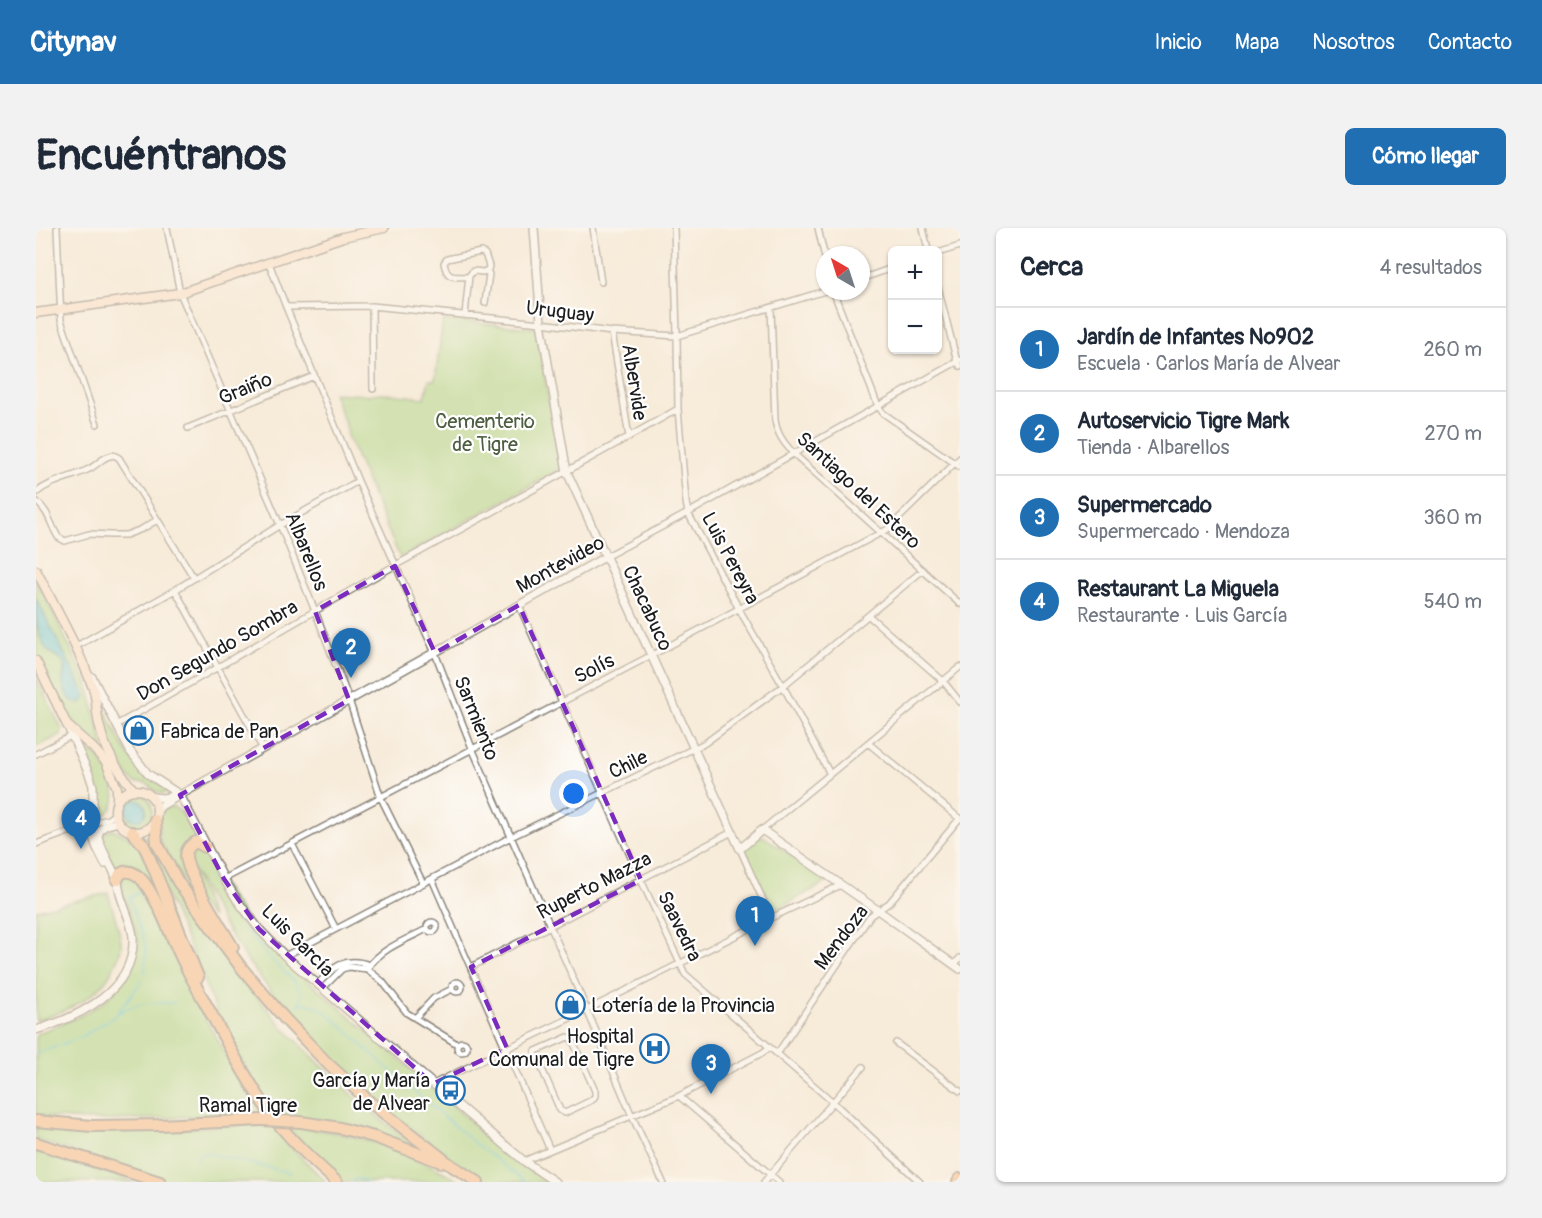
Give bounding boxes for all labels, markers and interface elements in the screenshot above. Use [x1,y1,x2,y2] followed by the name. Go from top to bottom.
[30,25,117,60] text: Citynav
[1155,29,1202,56] text: Inicio
[1235,29,1279,56] text: Mapa
[1312,29,1395,56] text: Nosotros
[1428,29,1512,56] text: Contacto
[1345,128,1506,185] button: Cómo llegar
[36,130,286,182] text: Encuéntranos
[816,246,870,300] north arrow
[888,246,942,354] map controls
[888,246,942,300] button: +
[1020,251,1083,283] text: Cerca
[1380,255,1482,280] text: 4 resultados
[524,295,596,328] street label: Uruguay
[888,300,942,354] button: −
[1077,323,1314,351] text: Jardín de Infantes Nº902
[1036,337,1043,362] text: 1
[1423,337,1482,362] text: 260 m
[616,342,653,422] street label: Albervide
[1077,351,1341,376] text: Escuela · Carlos María de Alvear
[215,366,276,410] street label: Graiño
[1077,407,1290,435] text: Autoservicio Tigre Mark
[435,409,535,457] park label: Cementerio de Tigre
[1034,421,1045,446] text: 2
[1424,421,1482,446] text: 270 m
[791,426,926,555] street label: Santiago del Estero
[1077,435,1229,460] text: Tienda · Albarellos
[1077,491,1212,519] text: Supermercado
[1034,505,1045,530] text: 3
[1423,505,1482,530] text: 360 m
[279,508,334,594] street label: Albarellos
[696,508,765,609] street label: Luis Pereyra
[1077,519,1290,544] text: Supermercado · Mendoza
[512,530,609,599] street label: Montevideo
[617,562,678,655] street label: Chacabuco
[1077,575,1279,603] text: Restaurant La Miguela
[1034,589,1045,614] text: 4
[1424,589,1482,614] text: 540 m
[132,594,302,707] street label: Don Segundo Sombra
[1077,603,1287,628] text: Restaurante · Luis García
[332,628,370,678] pin: 2
[570,648,619,689] street label: Solís
[448,672,505,764] street label: Sarmiento
[123,715,155,747] shop icon: Fabrica de Pan
[160,719,279,744] place label: Fabrica de Pan
[605,744,652,784] street label: Chile
[559,779,588,808] your location
[62,800,100,849] pin: 4
[533,846,656,925] street label: Ruperto Mazza
[652,887,707,966] street label: Saavedra
[736,896,774,946] pin: 1
[256,899,339,982] street label: Luis García
[809,900,874,975] street label: Mendoza
[554,989,586,1021] shop icon: Lotería de la Provincia
[591,993,775,1018] place label: Lotería de la Provincia
[488,1024,634,1072] place label: Hospital Comunal de Tigre
[639,1032,671,1064] hospital icon: Hospital Comunal de Tigre
[692,1044,730,1094] pin: 3
[312,1068,430,1116] place label: García y María de Alvear
[435,1075,467,1107] bus stop icon: García y María de Alvear
[199,1093,297,1118] street label: Ramal Tigre

